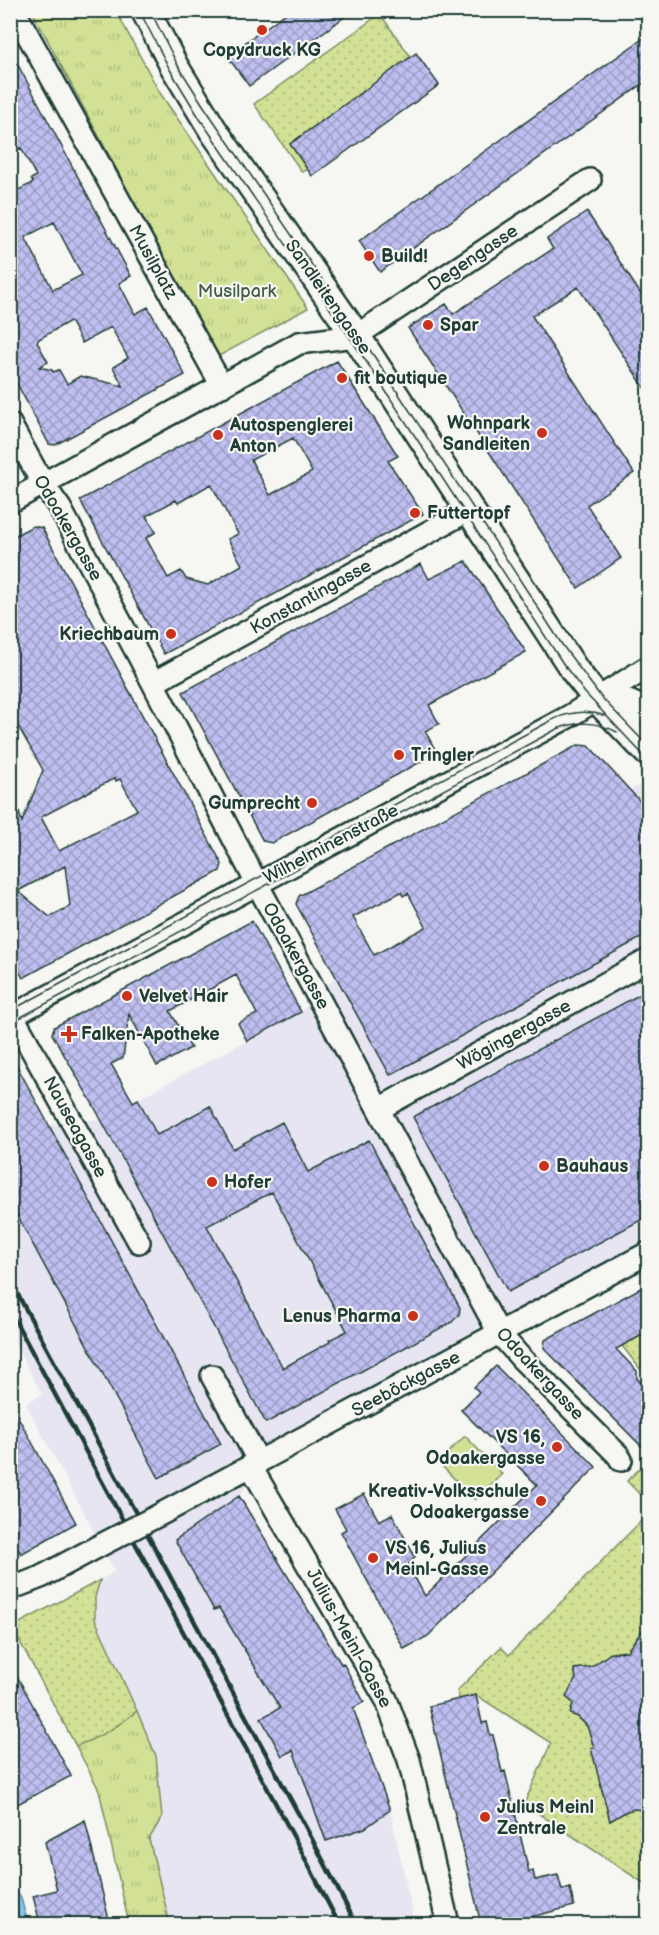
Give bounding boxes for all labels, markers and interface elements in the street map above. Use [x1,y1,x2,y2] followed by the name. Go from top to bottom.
[255,23,269,37] marker: Copydruck KG
[203,40,321,61] place label: Copydruck KG
[424,220,522,296] street label: Degengasse
[124,221,182,303] street label: Musilplatz
[281,236,376,359] street label: Sandleitengasse
[381,246,428,267] place label: Build!
[362,249,376,263] marker: Build!
[198,281,276,302] park label: Musilpark
[440,315,480,336] place label: Spar
[421,318,435,332] marker: Spar
[354,368,447,389] place label: fit boutique
[335,371,349,385] marker: fit boutique
[443,413,531,455] place label: Wohnpark Sandleiten
[229,415,353,457] place label: Autospenglerei Anton
[535,426,549,440] marker: Wohnpark Sandleiten
[211,428,225,442] marker: Autospenglerei Anton
[29,471,107,585] street label: Odoakergasse
[427,503,511,524] place label: Futtertopf
[408,506,422,520] marker: Futtertopf
[247,555,375,639] street label: Konstantingasse
[59,624,159,645] place label: Kriechbaum
[164,627,178,641] marker: Kriechbaum
[411,745,475,766] place label: Tringler
[392,748,406,762] marker: Tringler
[208,793,300,814] place label: Gumprecht
[305,796,319,810] marker: Gumprecht
[260,799,402,888] street label: Wilhelminenstraße
[258,899,334,1013] street label: Odoakergasse
[139,986,229,1007] place label: Velvet Hair
[120,989,134,1003] marker: Velvet Hair
[454,995,575,1075] street label: Wögingergasse
[81,1024,220,1045] place label: Falken-Apotheke
[62,1027,76,1041] marker: Falken-Apotheke
[39,1073,112,1182] street label: Nauseagasse
[556,1156,628,1177] place label: Bauhaus
[537,1159,551,1173] marker: Bauhaus
[224,1172,272,1193] place label: Hofer
[205,1175,219,1189] marker: Hofer
[282,1306,401,1327] place label: Lenus Pharma
[406,1309,420,1323] marker: Lenus Pharma
[492,1323,588,1425] street label: Odoakergasse
[348,1346,464,1421] street label: Seeböckgasse
[426,1427,545,1469] place label: VS 16, Odoakergasse
[550,1440,564,1454] marker: VS 16, Odoakergasse
[368,1481,529,1523] place label: Kreativ-Volksschule Odoakergasse
[534,1494,548,1508] marker: Kreativ-Volksschule Odoakergasse
[385,1538,489,1580] place label: VS 16, Julius Meinl-Gasse
[366,1551,380,1565] marker: VS 16, Julius Meinl-Gasse
[302,1564,396,1712] street label: Julius-Meinl-Gasse
[497,1797,594,1839] place label: Julius Meinl Zentrale
[478,1810,492,1824] marker: Julius Meinl Zentrale

